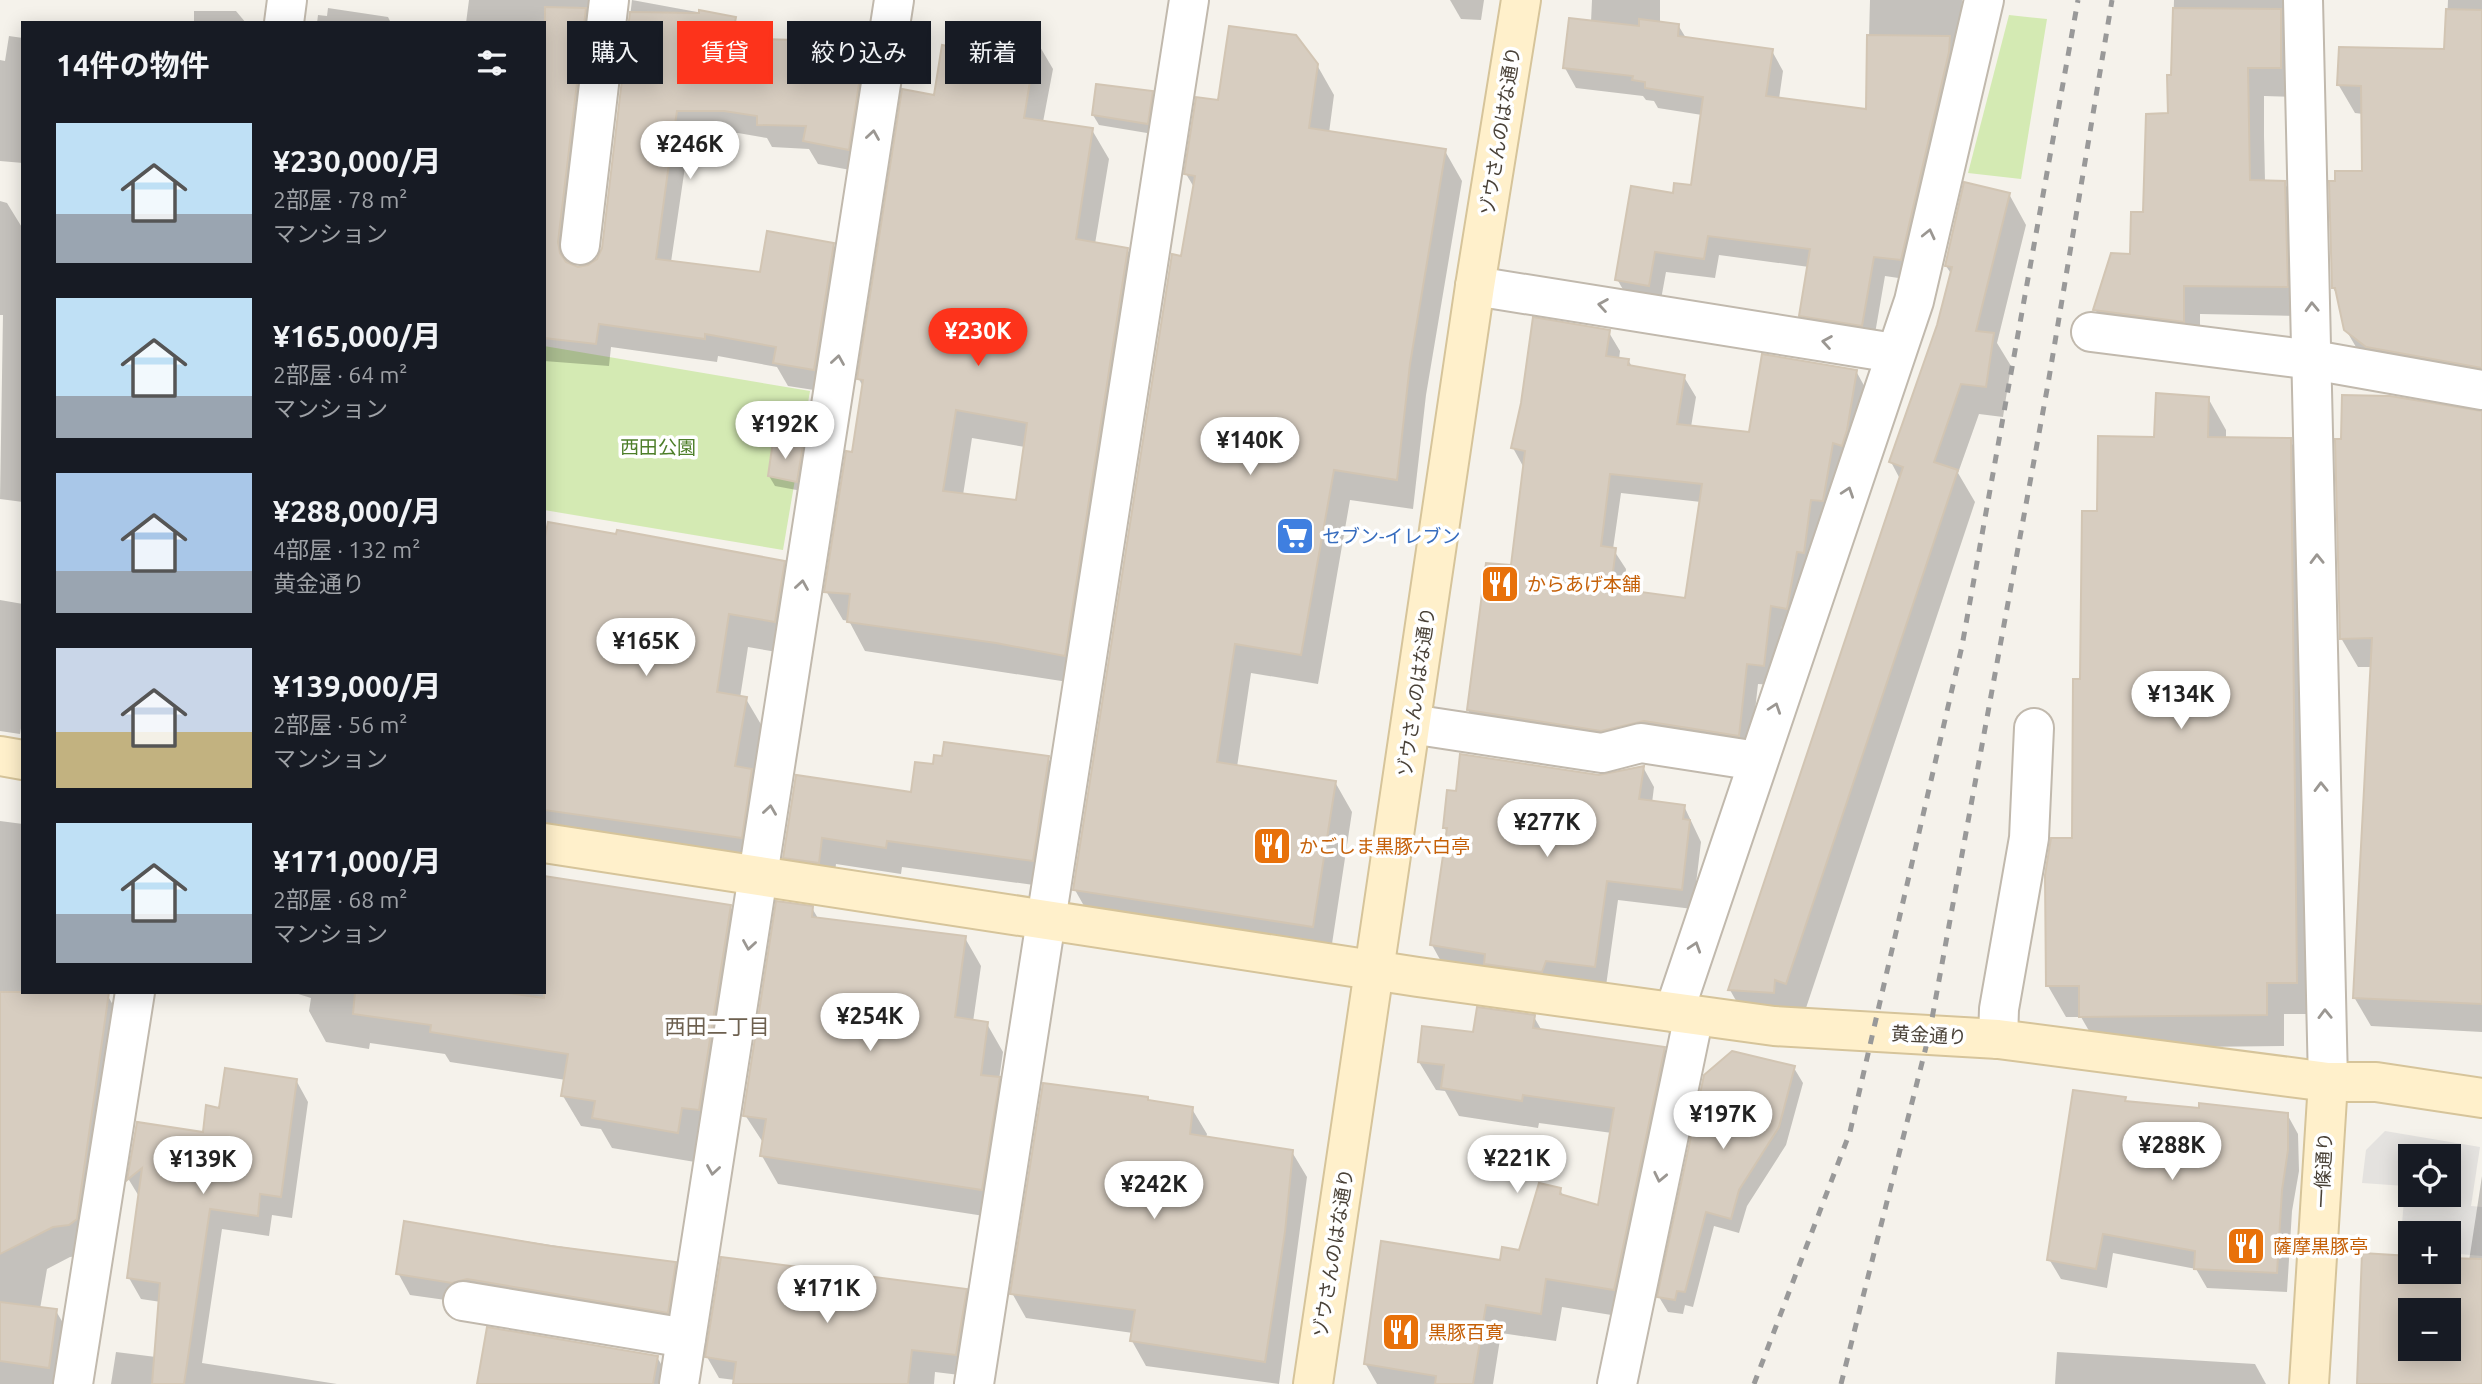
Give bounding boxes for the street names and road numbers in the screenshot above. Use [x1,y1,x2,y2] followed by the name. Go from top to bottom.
[1476,45,1524,217] street label: ゾウさんのはな通り
[1393,606,1439,778] street label: ゾウさんのはな通り
[1890,1022,1968,1048] street label: 黄金通り
[2310,1131,2336,1209] street label: 一條通り
[1309,1167,1357,1339] street label: ゾウさんのはな通り

